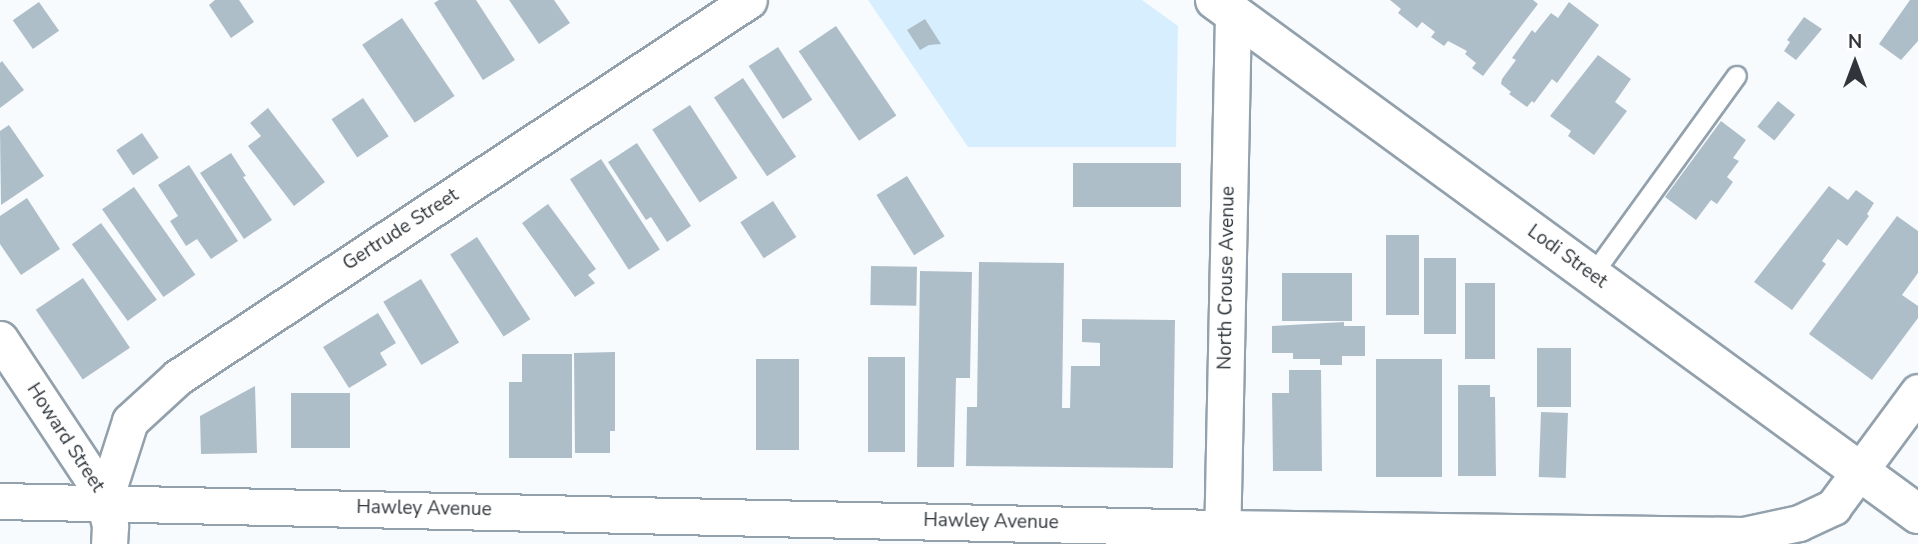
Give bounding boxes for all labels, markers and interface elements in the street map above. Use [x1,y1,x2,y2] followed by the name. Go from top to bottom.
[1820,28,1890,98] north arrow
[1848,29,1862,55] text: N
[339,184,463,276] street label: Gertrude Street
[1214,186,1240,370] street label: North Crouse Avenue
[1523,220,1611,294] street label: Lodi Street
[21,379,109,497] street label: Howard Street
[356,496,492,522] street label: Hawley Avenue
[923,509,1059,535] street label: Hawley Avenue

